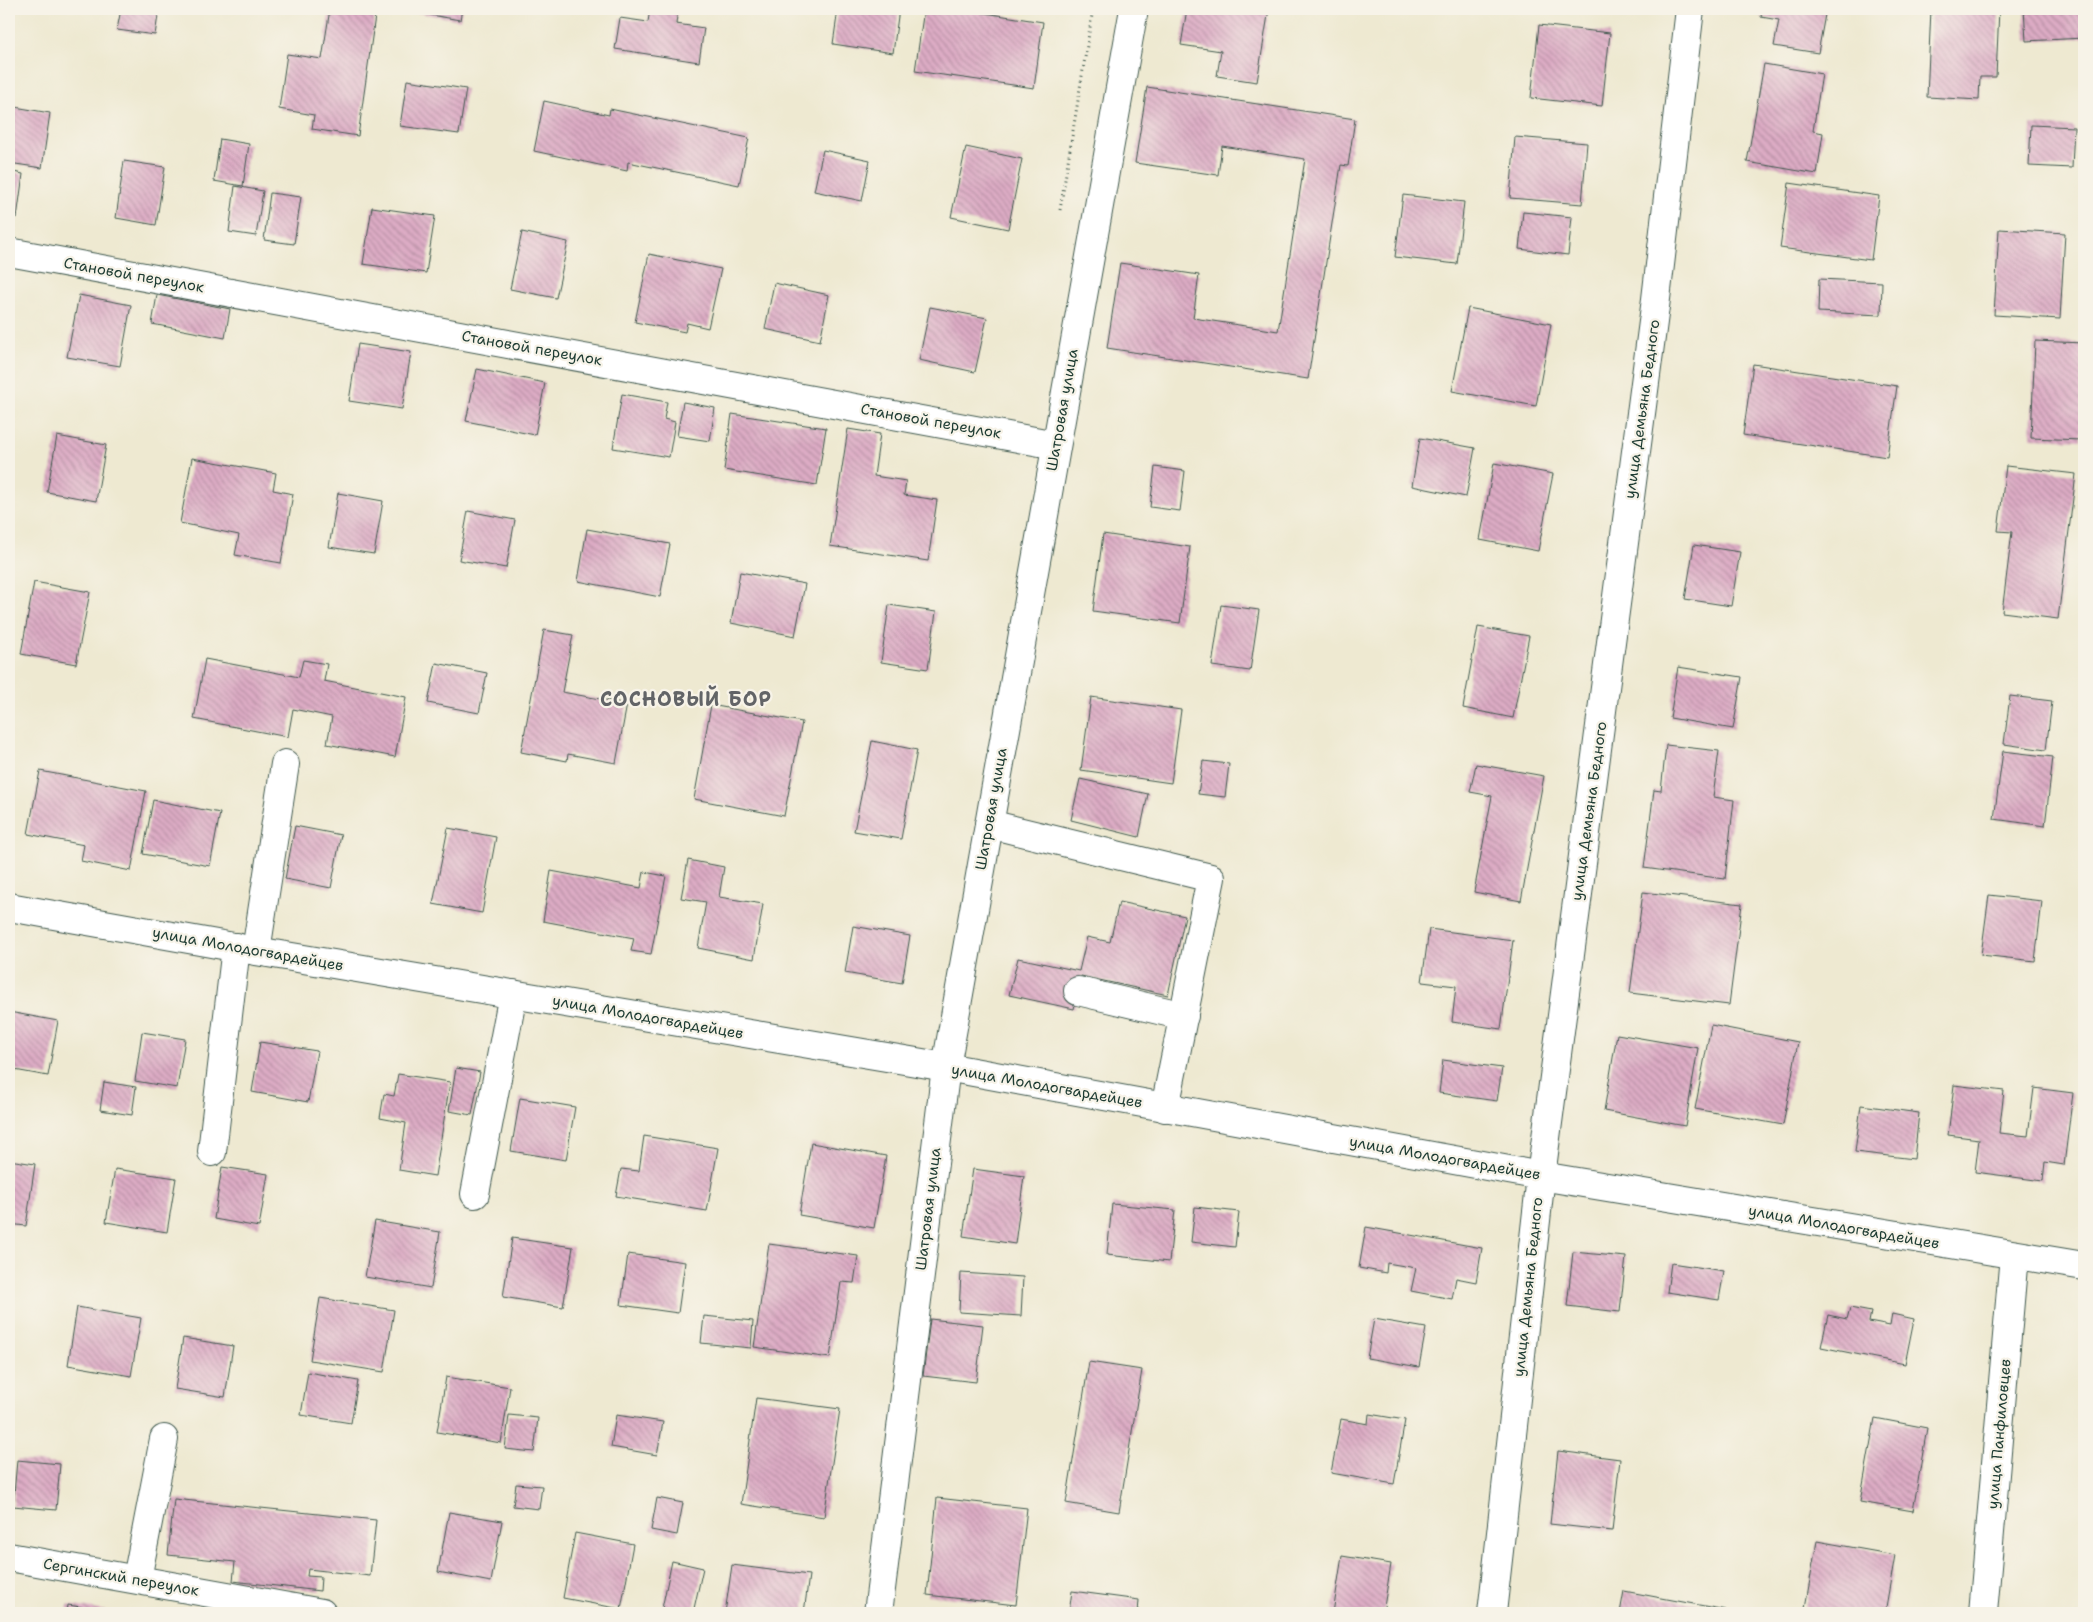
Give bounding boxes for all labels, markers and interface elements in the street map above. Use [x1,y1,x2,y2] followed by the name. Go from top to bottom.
[62,253,206,297] street label: Становой переулок
[1620,318,1664,500] street label: улица Демьяна Бедного
[460,326,604,370] street label: Становой переулок
[1041,347,1083,473] street label: Шатровая улица
[859,399,1003,443] street label: Становой переулок
[600,685,772,712] district label: СОСНОВЫЙ БОР
[1567,720,1611,902] street label: улица Демьяна Бедного
[970,746,1012,872] street label: Шатровая улица
[151,922,345,976] street label: улица Молодогвардейцев
[551,990,745,1044] street label: улица Молодогвардейцев
[950,1059,1144,1113] street label: улица Молодогвардейцев
[1348,1131,1542,1185] street label: улица Молодогвардейцев
[911,1146,946,1272] street label: Шатровая улица
[1509,1196,1547,1378] street label: улица Демьяна Бедного
[1747,1200,1941,1254] street label: улица Молодогвардейцев
[1982,1358,2016,1510] street label: улица Панфиловцев
[42,1553,200,1601] street label: Сергинский переулок

